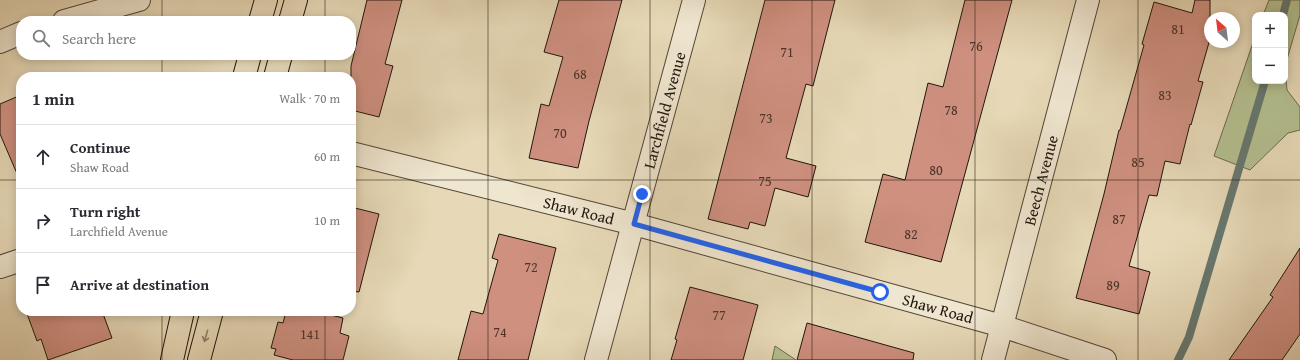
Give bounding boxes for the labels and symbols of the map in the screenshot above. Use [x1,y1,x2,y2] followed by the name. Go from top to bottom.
[1204,12,1240,48] north arrow
[1171,19,1185,39] house number: 81
[969,36,983,56] house number: 76
[780,42,794,62] house number: 71
[637,49,691,171] street label: Larchfield Avenue
[573,64,587,84] house number: 68
[1158,85,1172,105] house number: 83
[944,100,958,120] house number: 78
[759,108,773,128] house number: 73
[553,123,567,143] house number: 70
[1017,132,1064,228] street label: Beech Avenue
[1131,152,1145,172] house number: 85
[929,160,943,180] house number: 80
[758,171,772,191] house number: 75
[633,185,651,203] route end
[541,190,617,231] street label: Shaw Road
[1112,209,1126,229] house number: 87
[904,224,918,244] house number: 82
[524,257,538,277] house number: 72
[1106,275,1120,295] house number: 89
[871,283,889,301] route start
[900,287,976,330] street label: Shaw Road
[712,305,726,325] house number: 77
[493,322,507,342] house number: 74
[300,324,320,344] house number: 141
[201,329,209,342] one-way arrow

